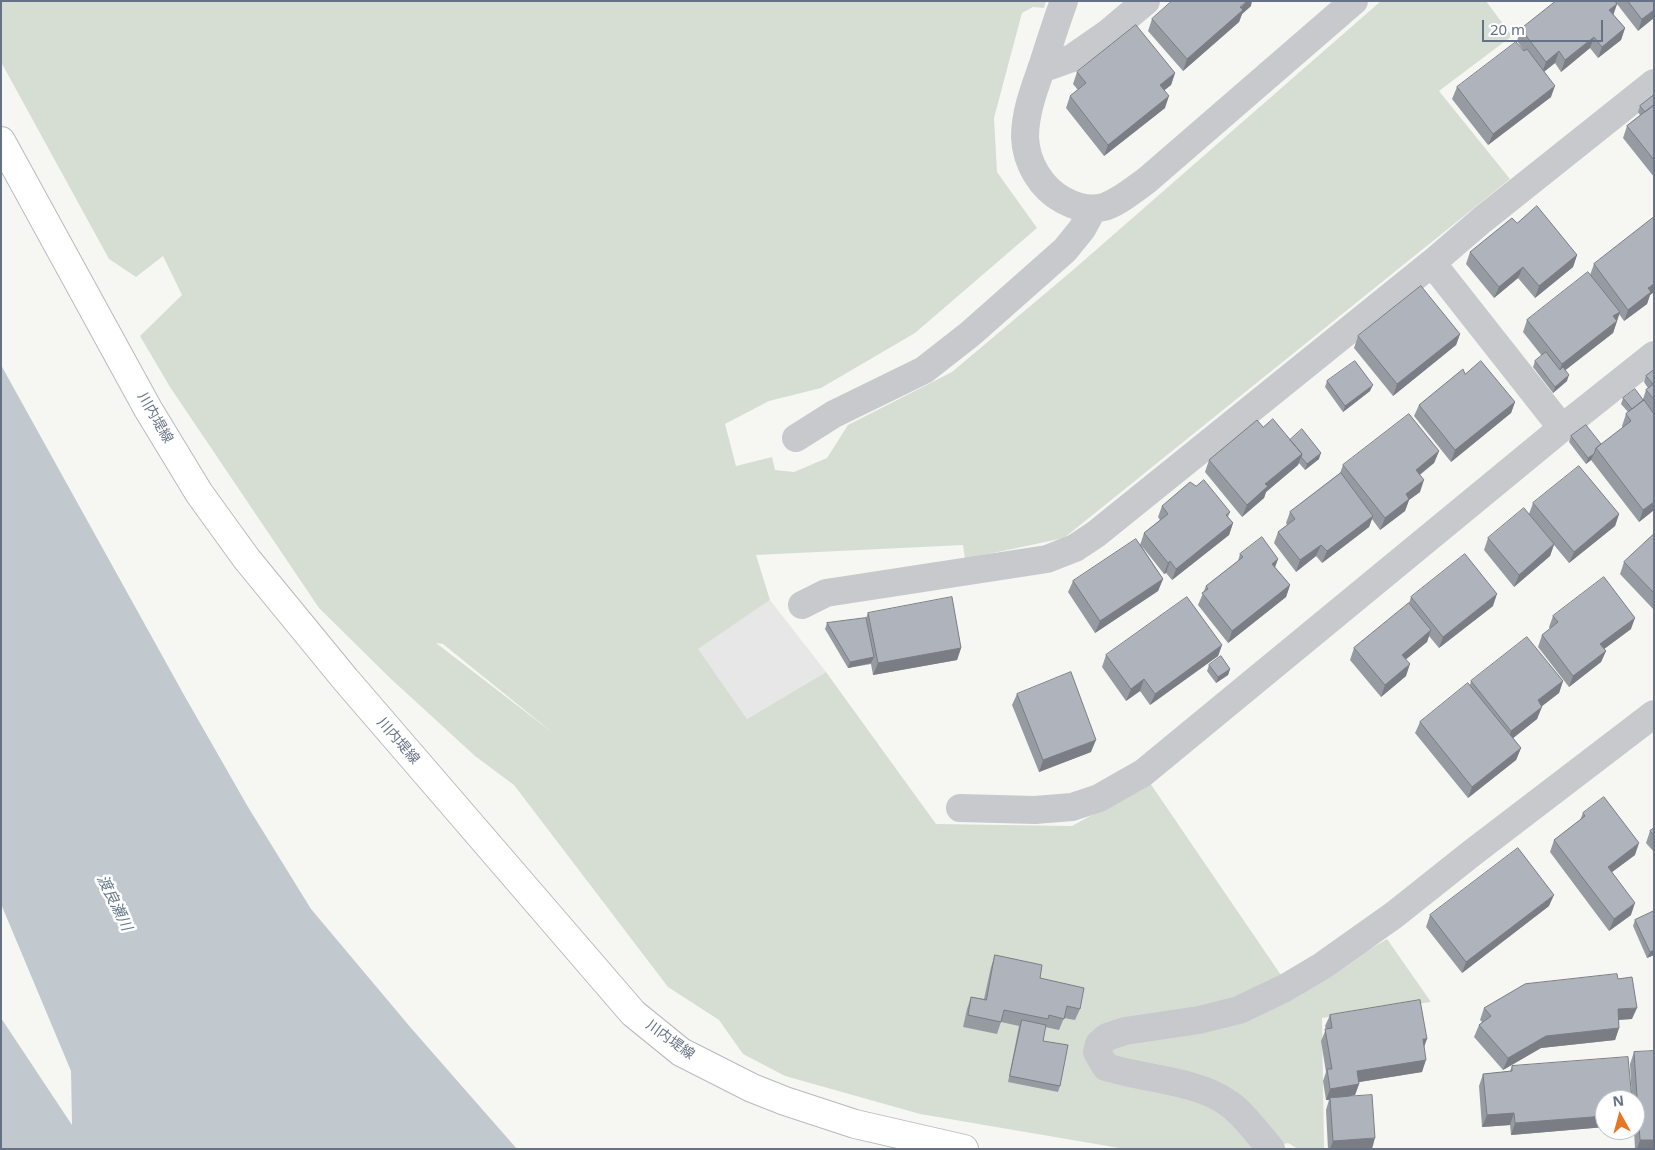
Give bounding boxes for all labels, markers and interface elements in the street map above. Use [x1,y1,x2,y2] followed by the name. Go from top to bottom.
[1485,10,1606,42] scale bar
[1490,19,1525,39] text: 20 m
[134,390,176,446] street label: 川内堤線
[373,714,423,768] street label: 川内堤線
[93,872,135,934] water label: 渡良瀬川
[642,1017,698,1063] street label: 川内堤線
[1595,1090,1645,1140] north arrow
[1611,1090,1625,1111] text: N

